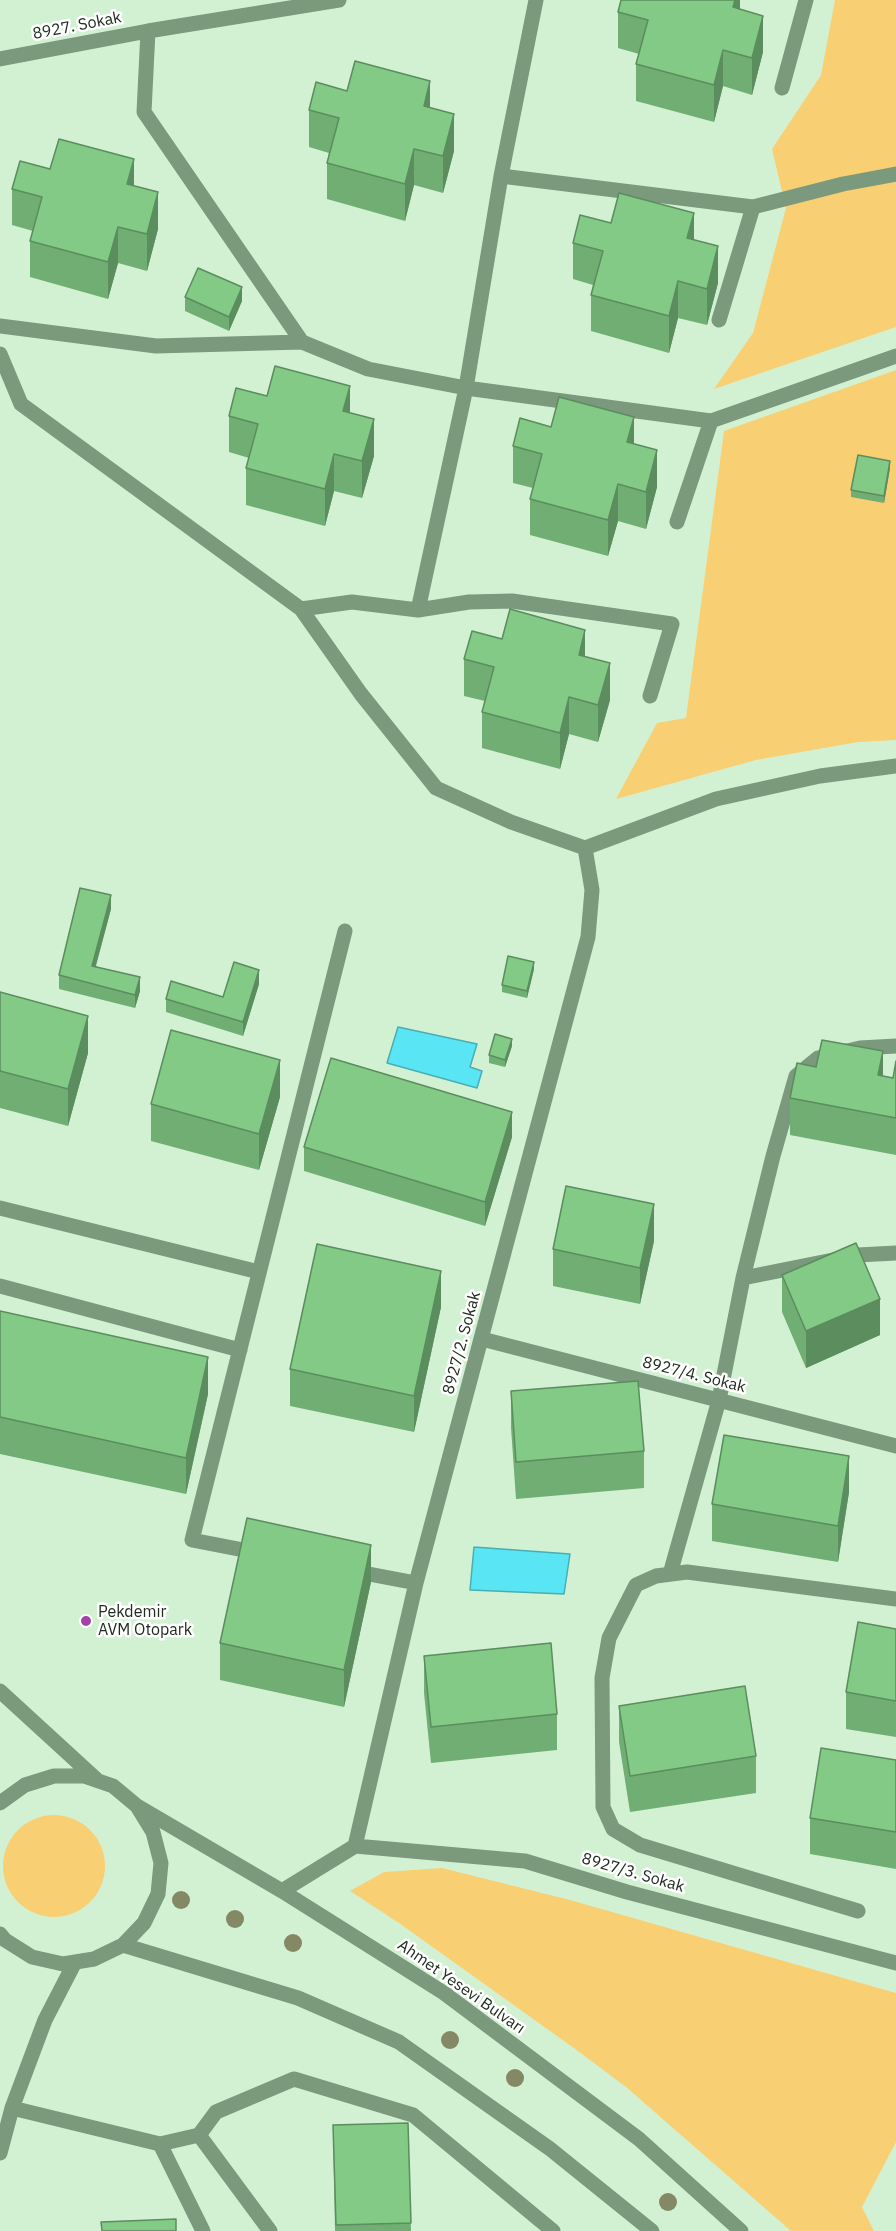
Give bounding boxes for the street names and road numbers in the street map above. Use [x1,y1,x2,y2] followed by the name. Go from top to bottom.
[31,8,123,44] street label: 8927. Sokak
[439,1289,485,1397] street label: 8927/2. Sokak
[640,1353,748,1397] street label: 8927/4. Sokak
[579,1849,687,1897] street label: 8927/3. Sokak
[394,1936,528,2038] street label: Ahmet Yesevi Bulvarı

